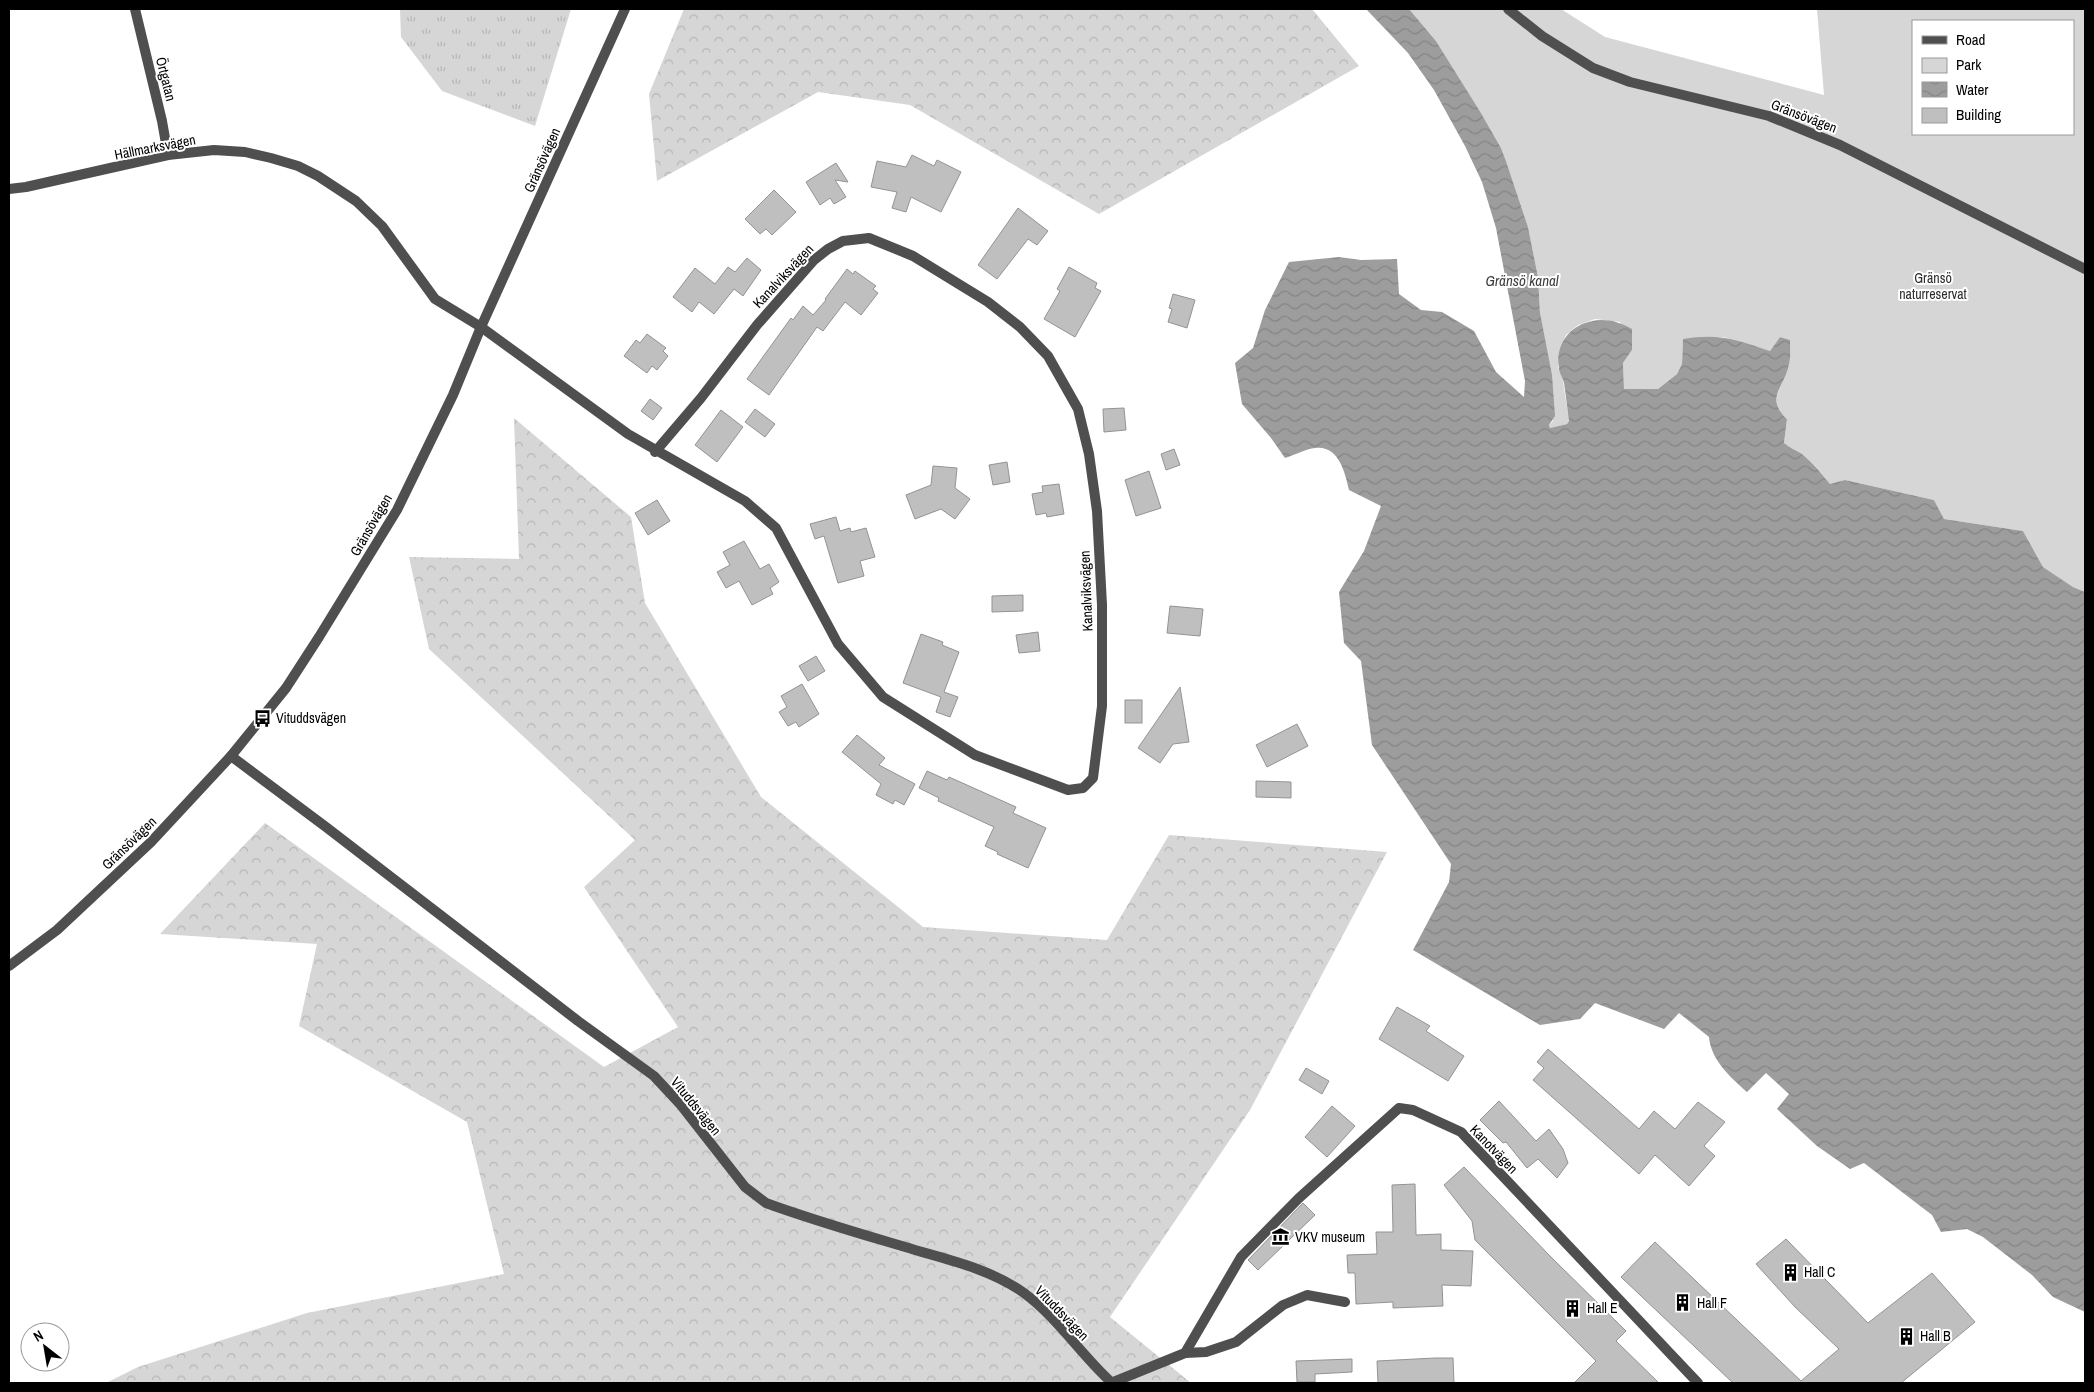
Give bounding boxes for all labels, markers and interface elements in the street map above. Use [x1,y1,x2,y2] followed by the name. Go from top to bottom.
[1912,20,2074,135] legend
[1956,29,1985,50] text: Road
[1956,54,1982,75] text: Park
[152,55,180,103] street label: Örtgatan
[1956,79,1988,100] text: Water
[1769,95,1839,137] street label: Gränsövägen
[1956,104,2001,125] text: Building
[520,125,564,195] street label: Gränsövägen
[113,130,197,164] street label: Hällmarksvägen
[749,240,817,312] street label: Kanalviksvägen
[1899,269,1967,303] park label: Gränsö naturreservat
[1485,270,1559,291] water label: Gränsö kanal
[346,491,396,559] street label: Gränsövägen
[1076,550,1096,632] street label: Kanalviksvägen
[252,708,272,728] bus stop icon: Vituddsvägen
[276,709,346,727] place label: Vituddsvägen
[98,813,160,873] street label: Gränsövägen
[667,1073,725,1139] street label: Vituddsvägen
[1466,1121,1522,1177] street label: Kanotvägen
[1271,1227,1291,1247] museum icon: VKV museum
[1295,1228,1365,1246] place label: VKV museum
[1780,1262,1800,1282] building icon: Hall C
[1804,1263,1835,1281] place label: Hall C
[1031,1282,1093,1344] street label: Vituddsvägen
[1673,1293,1693,1313] building icon: Hall F
[1697,1294,1727,1312] place label: Hall F
[1563,1298,1583,1318] building icon: Hall E
[1587,1299,1618,1317] place label: Hall E
[20,1322,70,1372] north arrow
[30,1326,46,1346] text: N
[1896,1326,1916,1346] building icon: Hall B
[1920,1327,1951,1345] place label: Hall B

